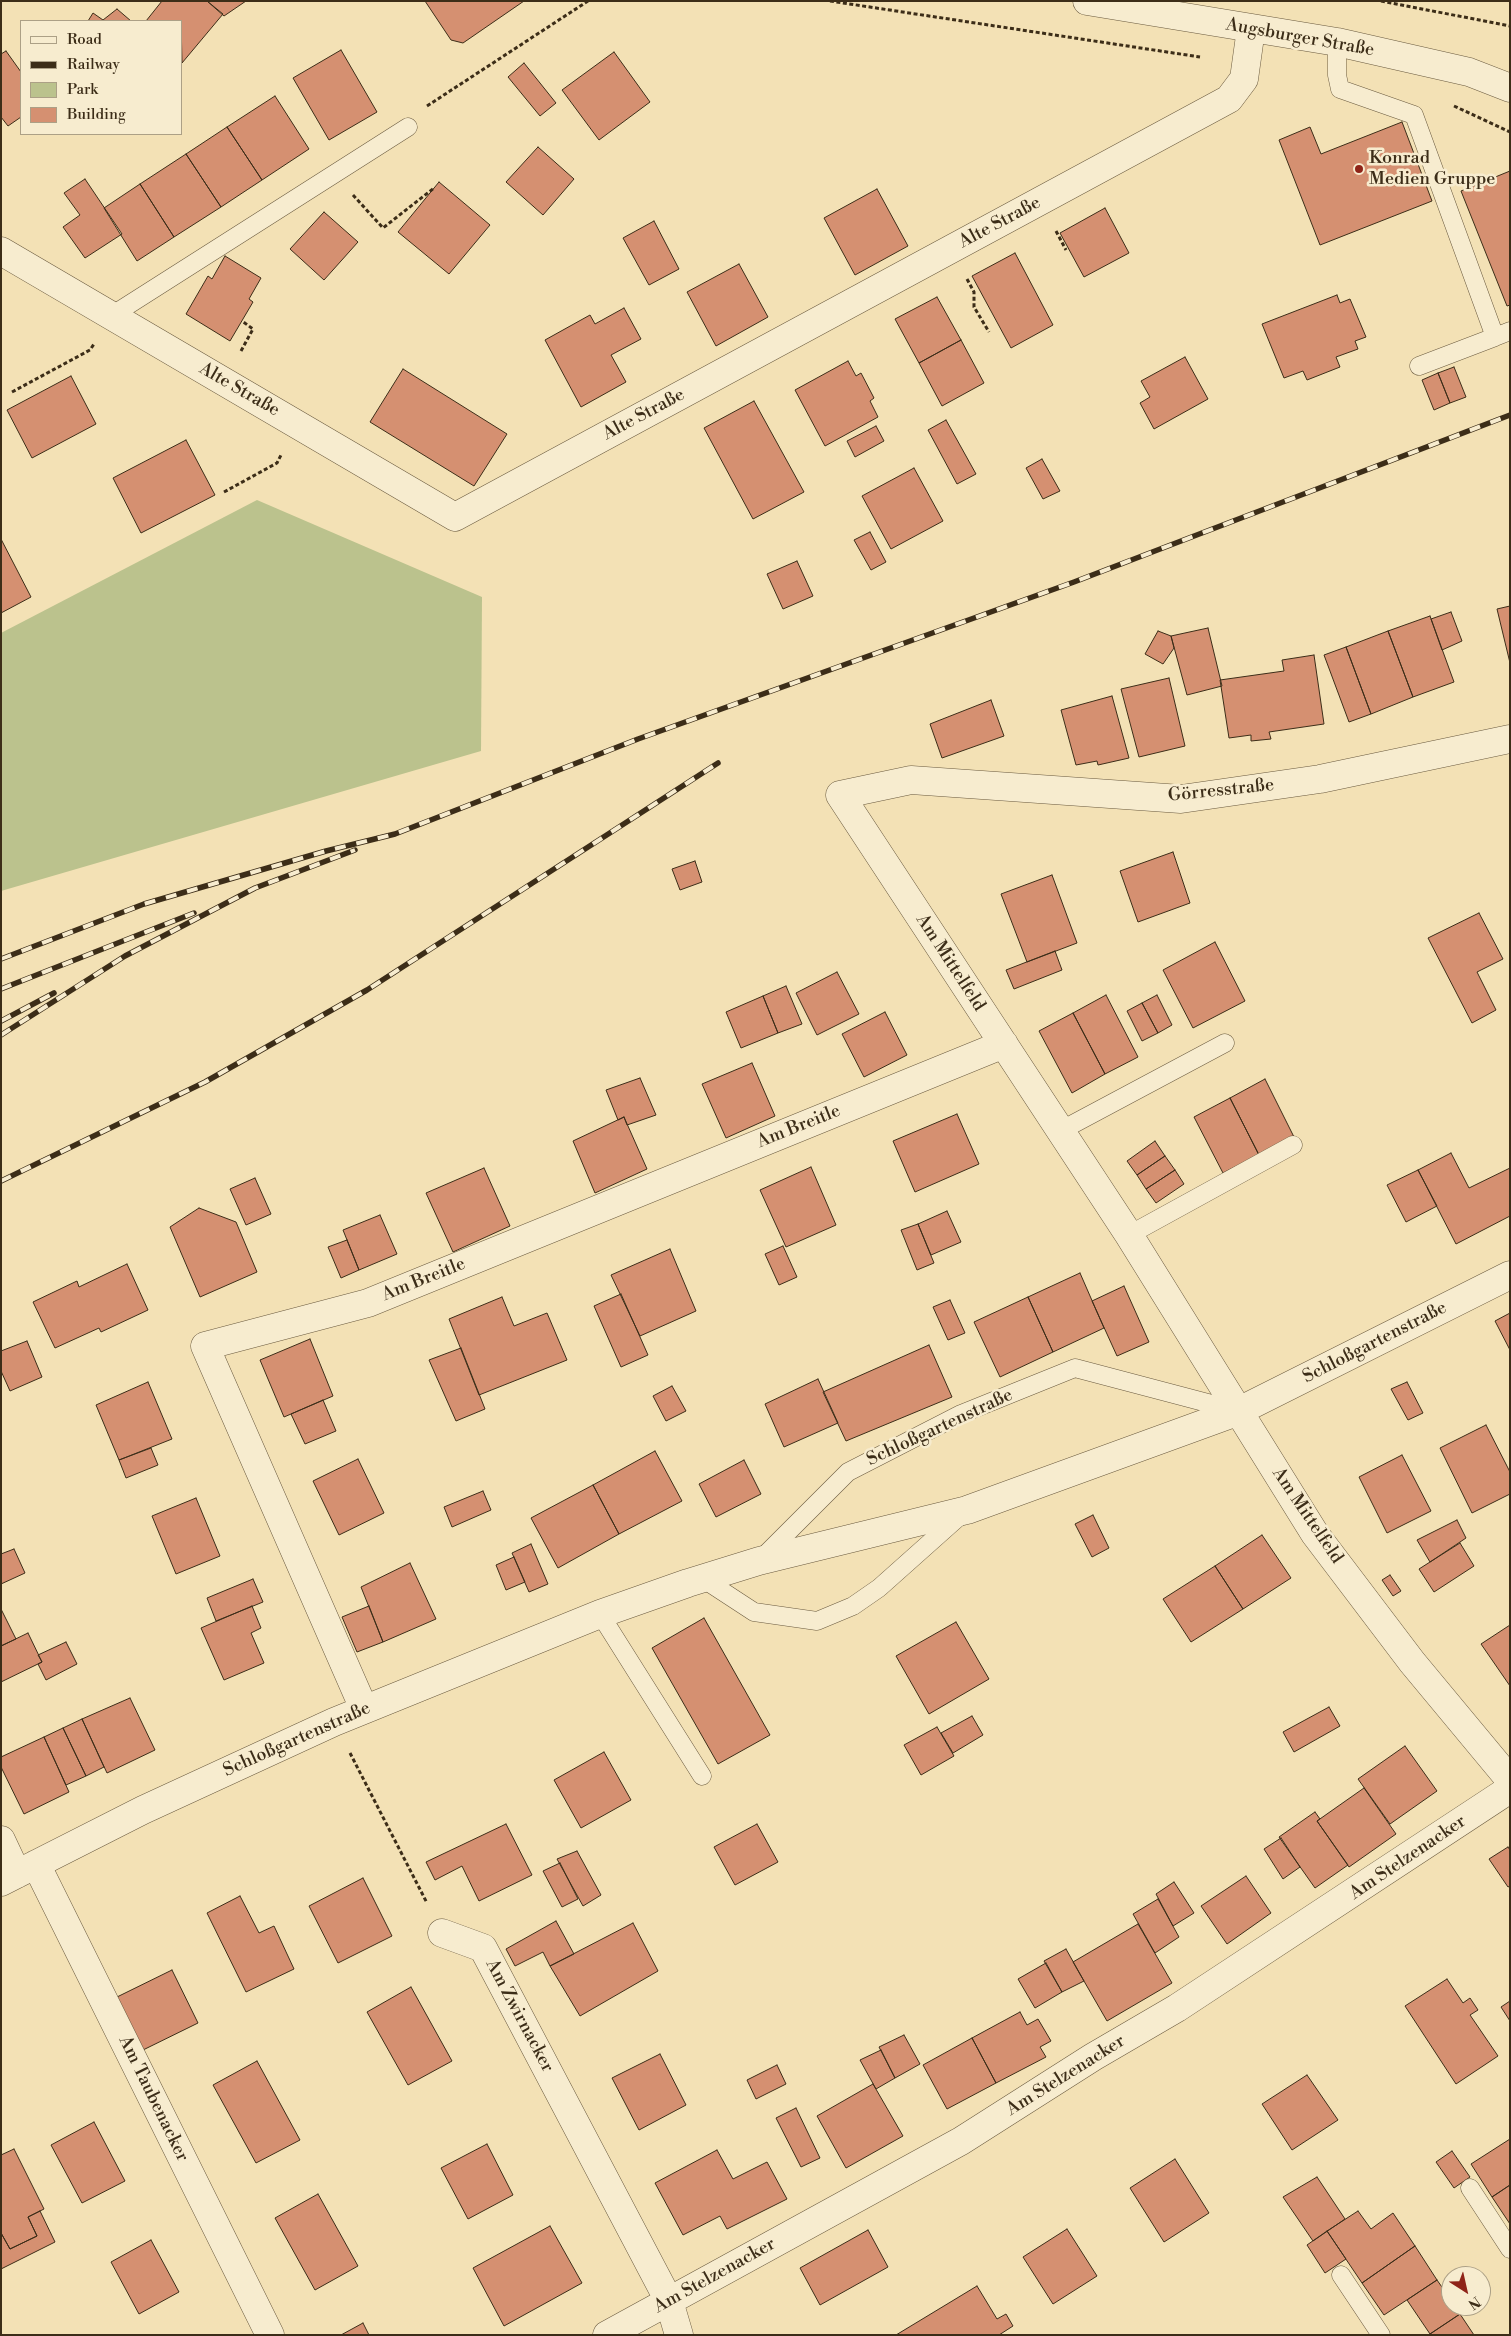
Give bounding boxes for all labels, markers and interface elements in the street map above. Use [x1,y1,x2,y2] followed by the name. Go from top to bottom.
[1224,14,1376,62] street label: Augsburger Straße
[20,20,182,135] legend
[67,30,102,49] text: Road
[67,55,120,74] text: Railway
[67,80,98,99] text: Park
[67,105,126,124] text: Building
[1369,148,1495,190] place label: Konrad Medien Gruppe
[1353,163,1365,175] marker: Konrad Medien Gruppe
[955,192,1045,254] street label: Alte Straße
[195,358,283,422] street label: Alte Straße
[599,384,689,446] street label: Alte Straße
[1167,775,1275,807] street label: Görresstraße
[911,910,989,1016] street label: Am Mittelfeld
[754,1101,844,1153] street label: Am Breitle
[379,1254,469,1306] street label: Am Breitle
[1299,1297,1451,1389] street label: Schloßgartenstraße
[864,1385,1016,1471] street label: Schloßgartenstraße
[1267,1464,1347,1568] street label: Am Mittelfeld
[220,1698,374,1782] street label: Schloßgartenstraße
[1346,1811,1470,1905] street label: Am Stelzenacker
[480,1956,558,2076] street label: Am Zwirnacker
[1003,2031,1129,2121] street label: Am Stelzenacker
[113,2033,193,2165] street label: Am Taubenacker
[650,2234,780,2318] street label: Am Stelzenacker
[1441,2266,1491,2316] north arrow
[1464,2292,1484,2313] text: N

